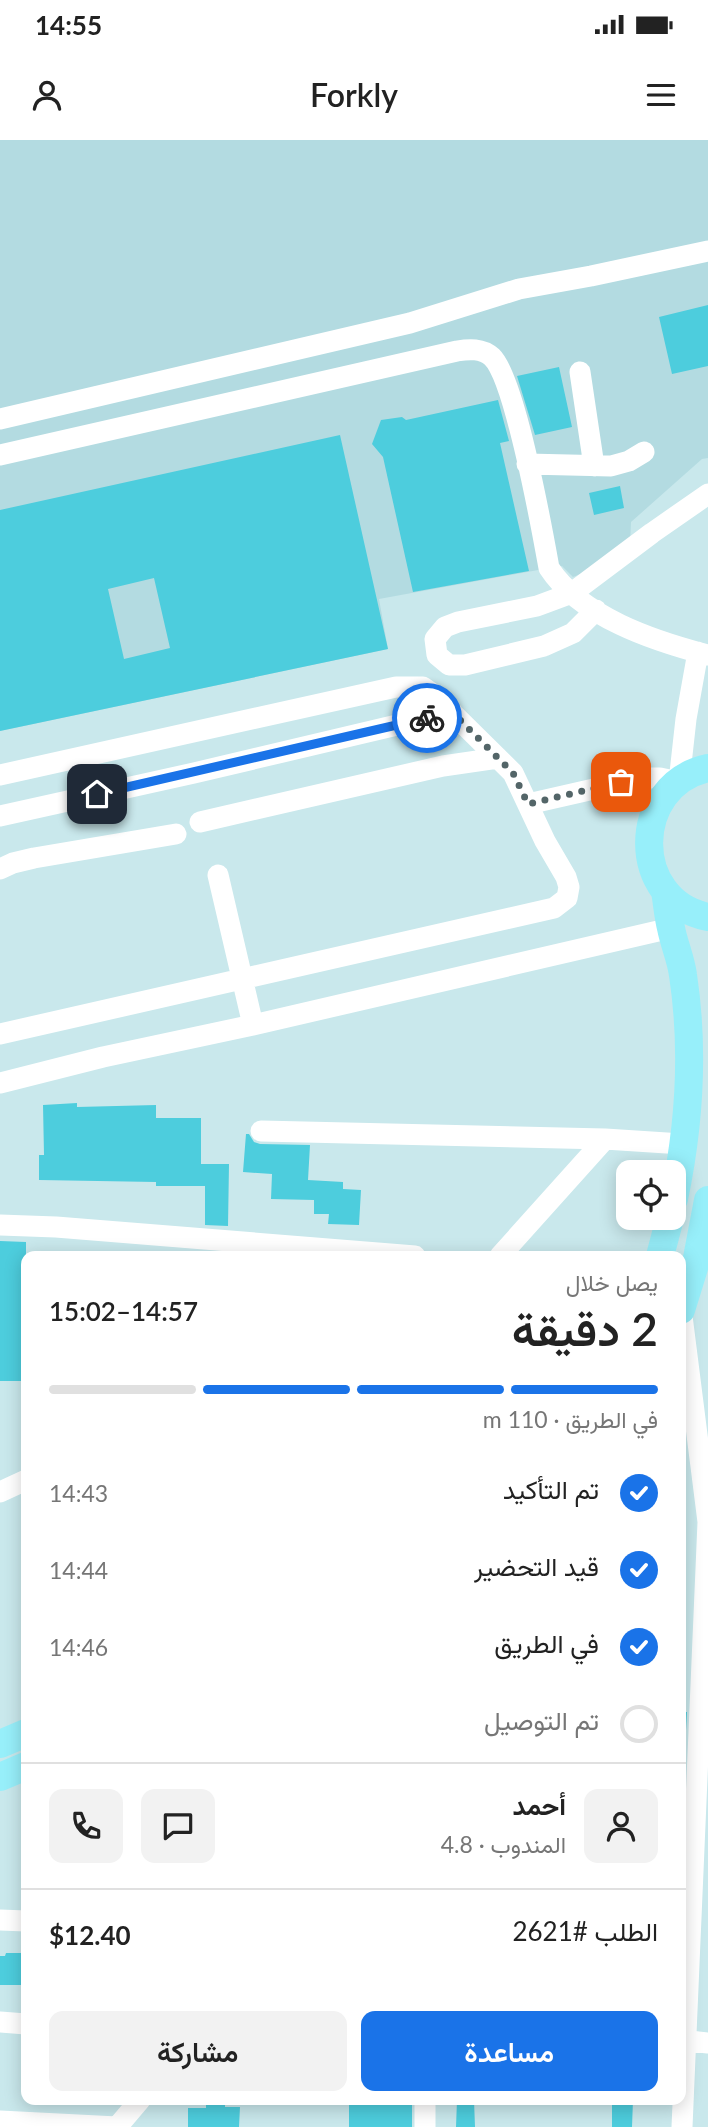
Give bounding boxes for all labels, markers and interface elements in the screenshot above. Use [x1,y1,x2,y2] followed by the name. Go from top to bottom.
[35,9,102,41] text: 14:55
[310,75,398,114] text: Forkly
[28,76,66,114] icon: person
[642,76,680,114] icon: menu
[392,683,462,753] courier
[408,699,446,737] icon: bike
[591,752,651,812] pin
[602,763,640,801] icon: bag
[67,764,127,824] pin
[78,775,116,813] icon: home
[616,1160,686,1230] map controls
[616,1160,686,1230] button: locate
[566,1268,658,1296] text: يصل خلال
[49,1295,198,1327] text: 14:57–15:02
[512,1301,658,1356] text: 2 دقيقة
[483,1405,658,1433] text: في الطريق · 110 m
[503,1473,599,1505] text: تم التأكيد
[620,1474,658,1512] icon: check
[49,1479,108,1507] text: 14:43
[474,1550,599,1582] text: قيد التحضير
[620,1551,658,1589] icon: check
[49,1556,108,1584] text: 14:44
[494,1627,599,1659] text: في الطريق
[620,1628,658,1666] icon: check
[49,1633,108,1661] text: 14:46
[484,1704,599,1736] text: تم التوصيل
[49,1789,123,1863] button: phone
[141,1789,215,1863] button: chat
[513,1789,566,1821] text: أحمد
[584,1789,658,1863] button: person
[441,1830,566,1858] text: المندوب · 4.8
[512,1915,658,1947] text: الطلب #2621
[49,1919,131,1951] text: $12.40
[49,2011,347,2091] button: مشاركة
[361,2011,658,2091] button: مساعدة

